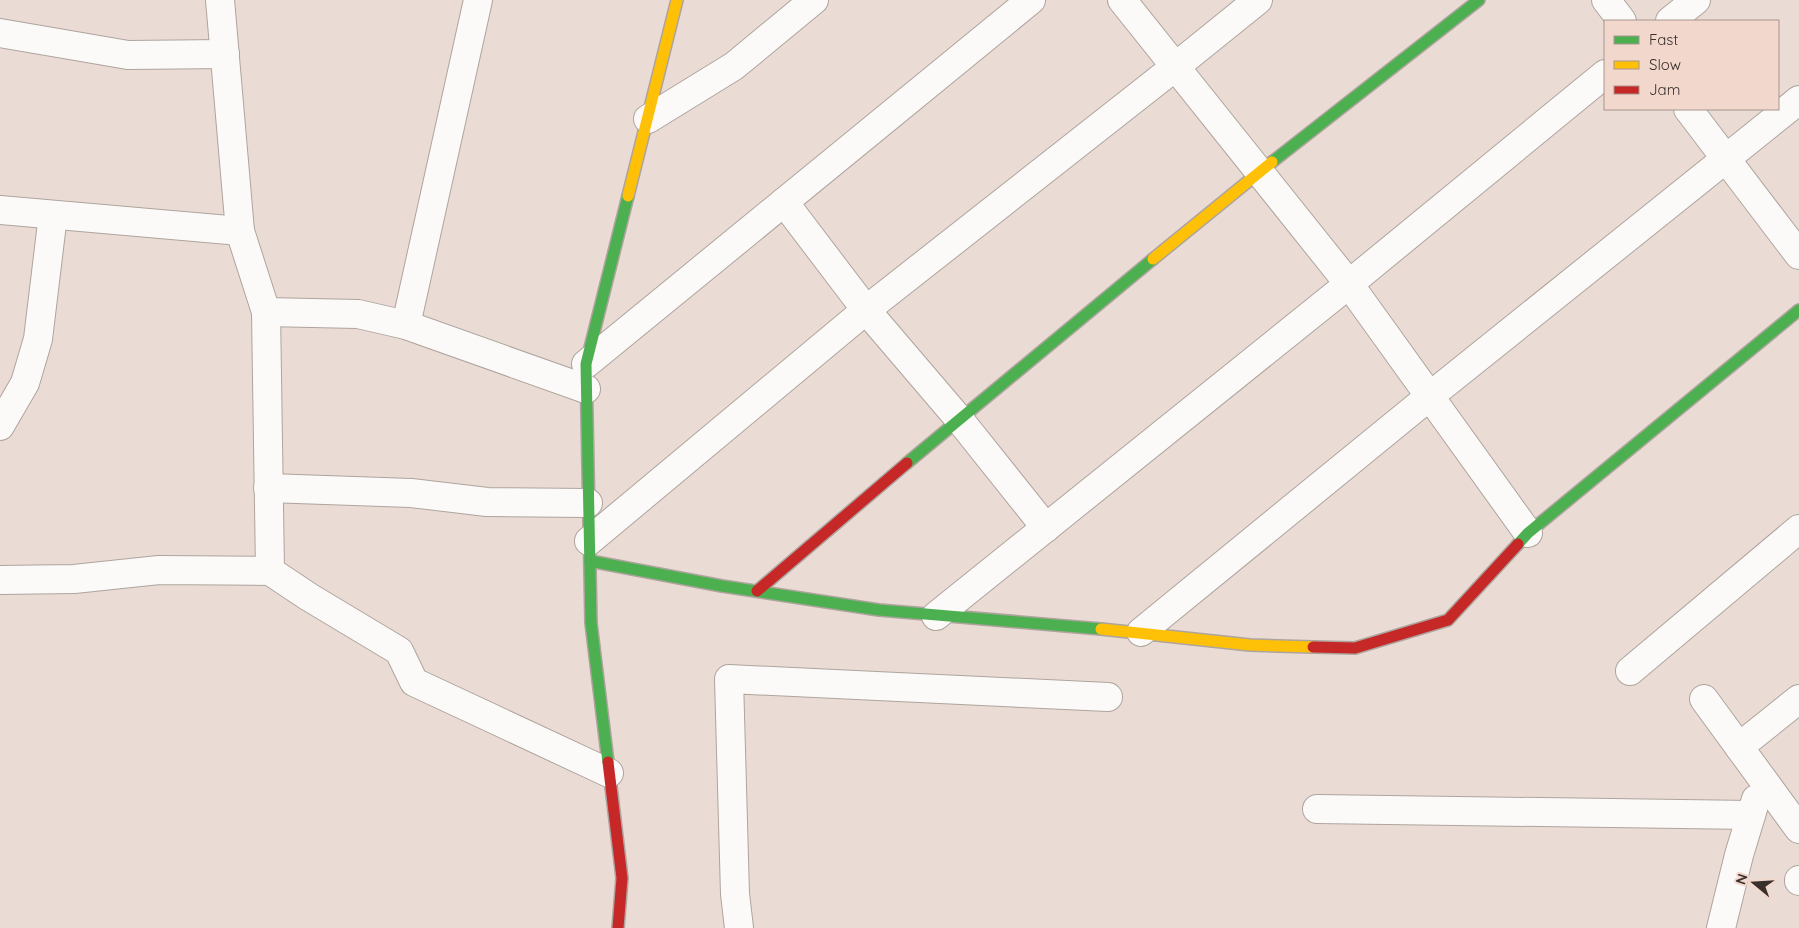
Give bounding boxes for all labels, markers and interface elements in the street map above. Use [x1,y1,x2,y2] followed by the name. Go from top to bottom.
[1604,20,1779,110] legend
[1649,30,1678,49] text: Fast
[1649,55,1681,74] text: Slow
[1649,80,1680,99] text: Jam
[1729,858,1779,908] north arrow
[1731,871,1752,887] text: N

